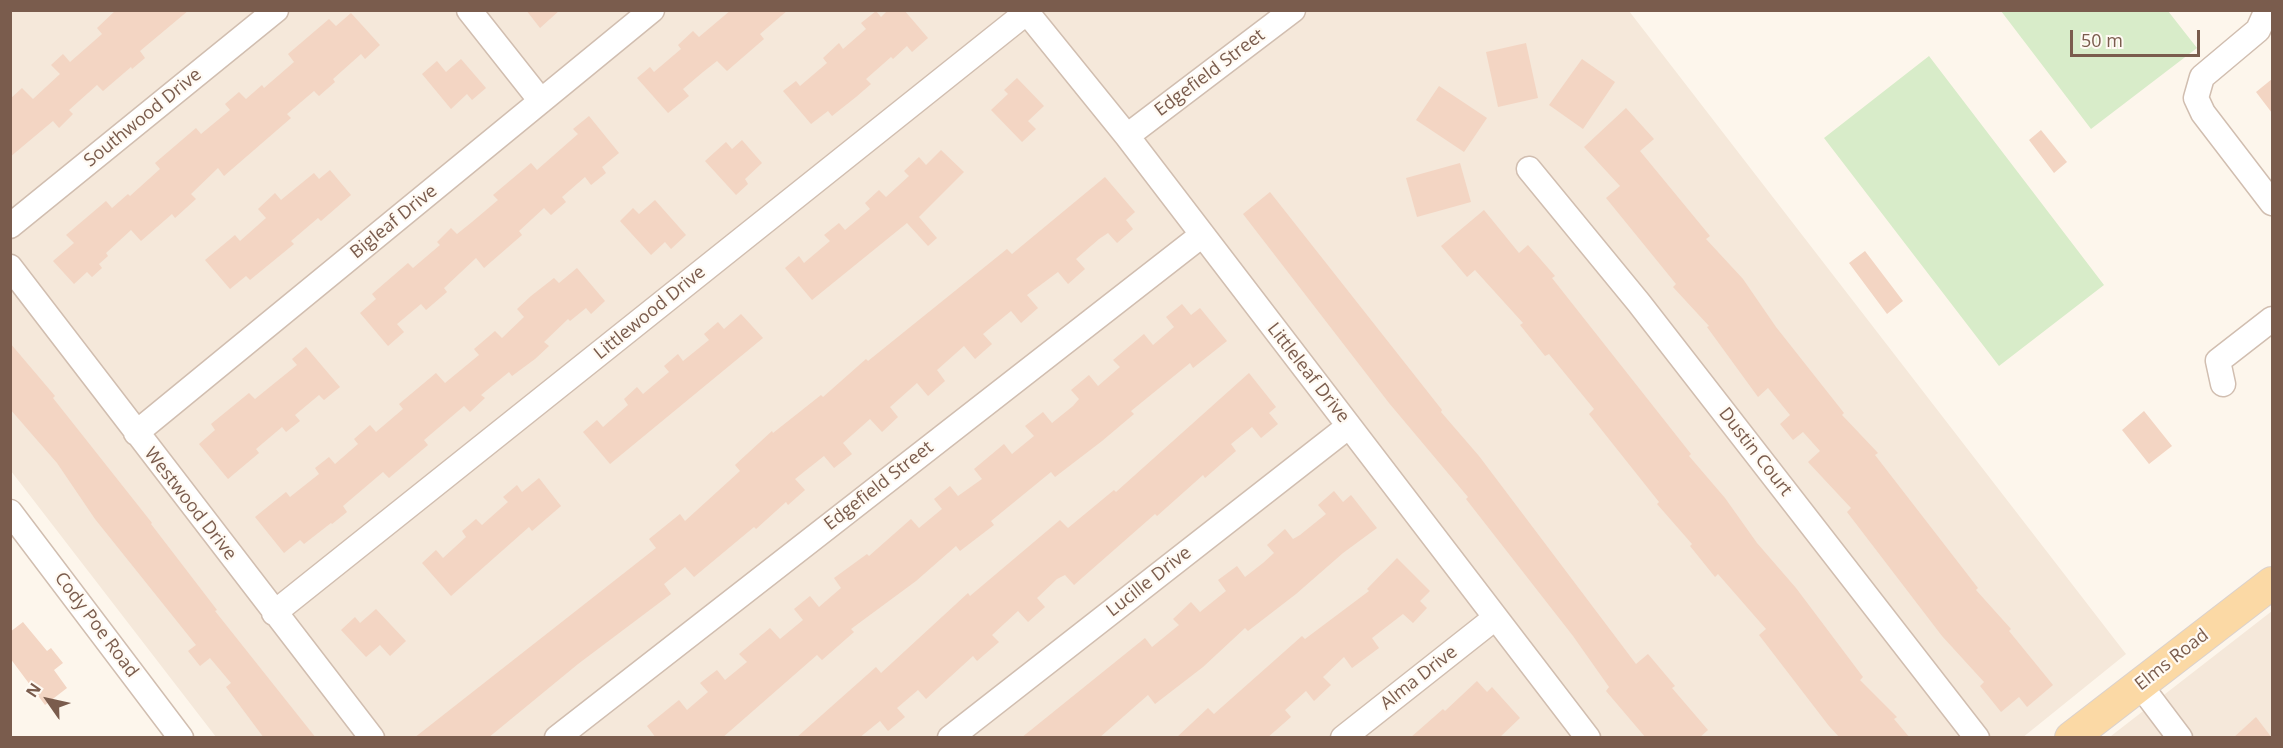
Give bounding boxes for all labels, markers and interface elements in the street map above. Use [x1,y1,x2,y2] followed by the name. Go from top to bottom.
[2073,18,2204,56] scale bar
[1151,25,1269,121] street label: Edgefield Street
[2081,28,2123,52] text: 50 m
[80,64,206,172] street label: Southwood Drive
[346,180,442,264] street label: Bigleaf Drive
[590,262,710,364] street label: Littlewood Drive
[1262,319,1354,427] street label: Littleleaf Drive
[1714,403,1796,501] street label: Dustin Court
[820,437,938,535] street label: Edgefield Street
[139,443,241,565] street label: Westwood Drive
[1102,542,1196,622] street label: Lucille Drive
[49,568,143,682] street label: Cody Poe Road
[2131,625,2213,695] street label: Elms Road
[1376,641,1462,715] street label: Alma Drive
[18,670,78,730] north arrow
[20,678,46,701] text: N

